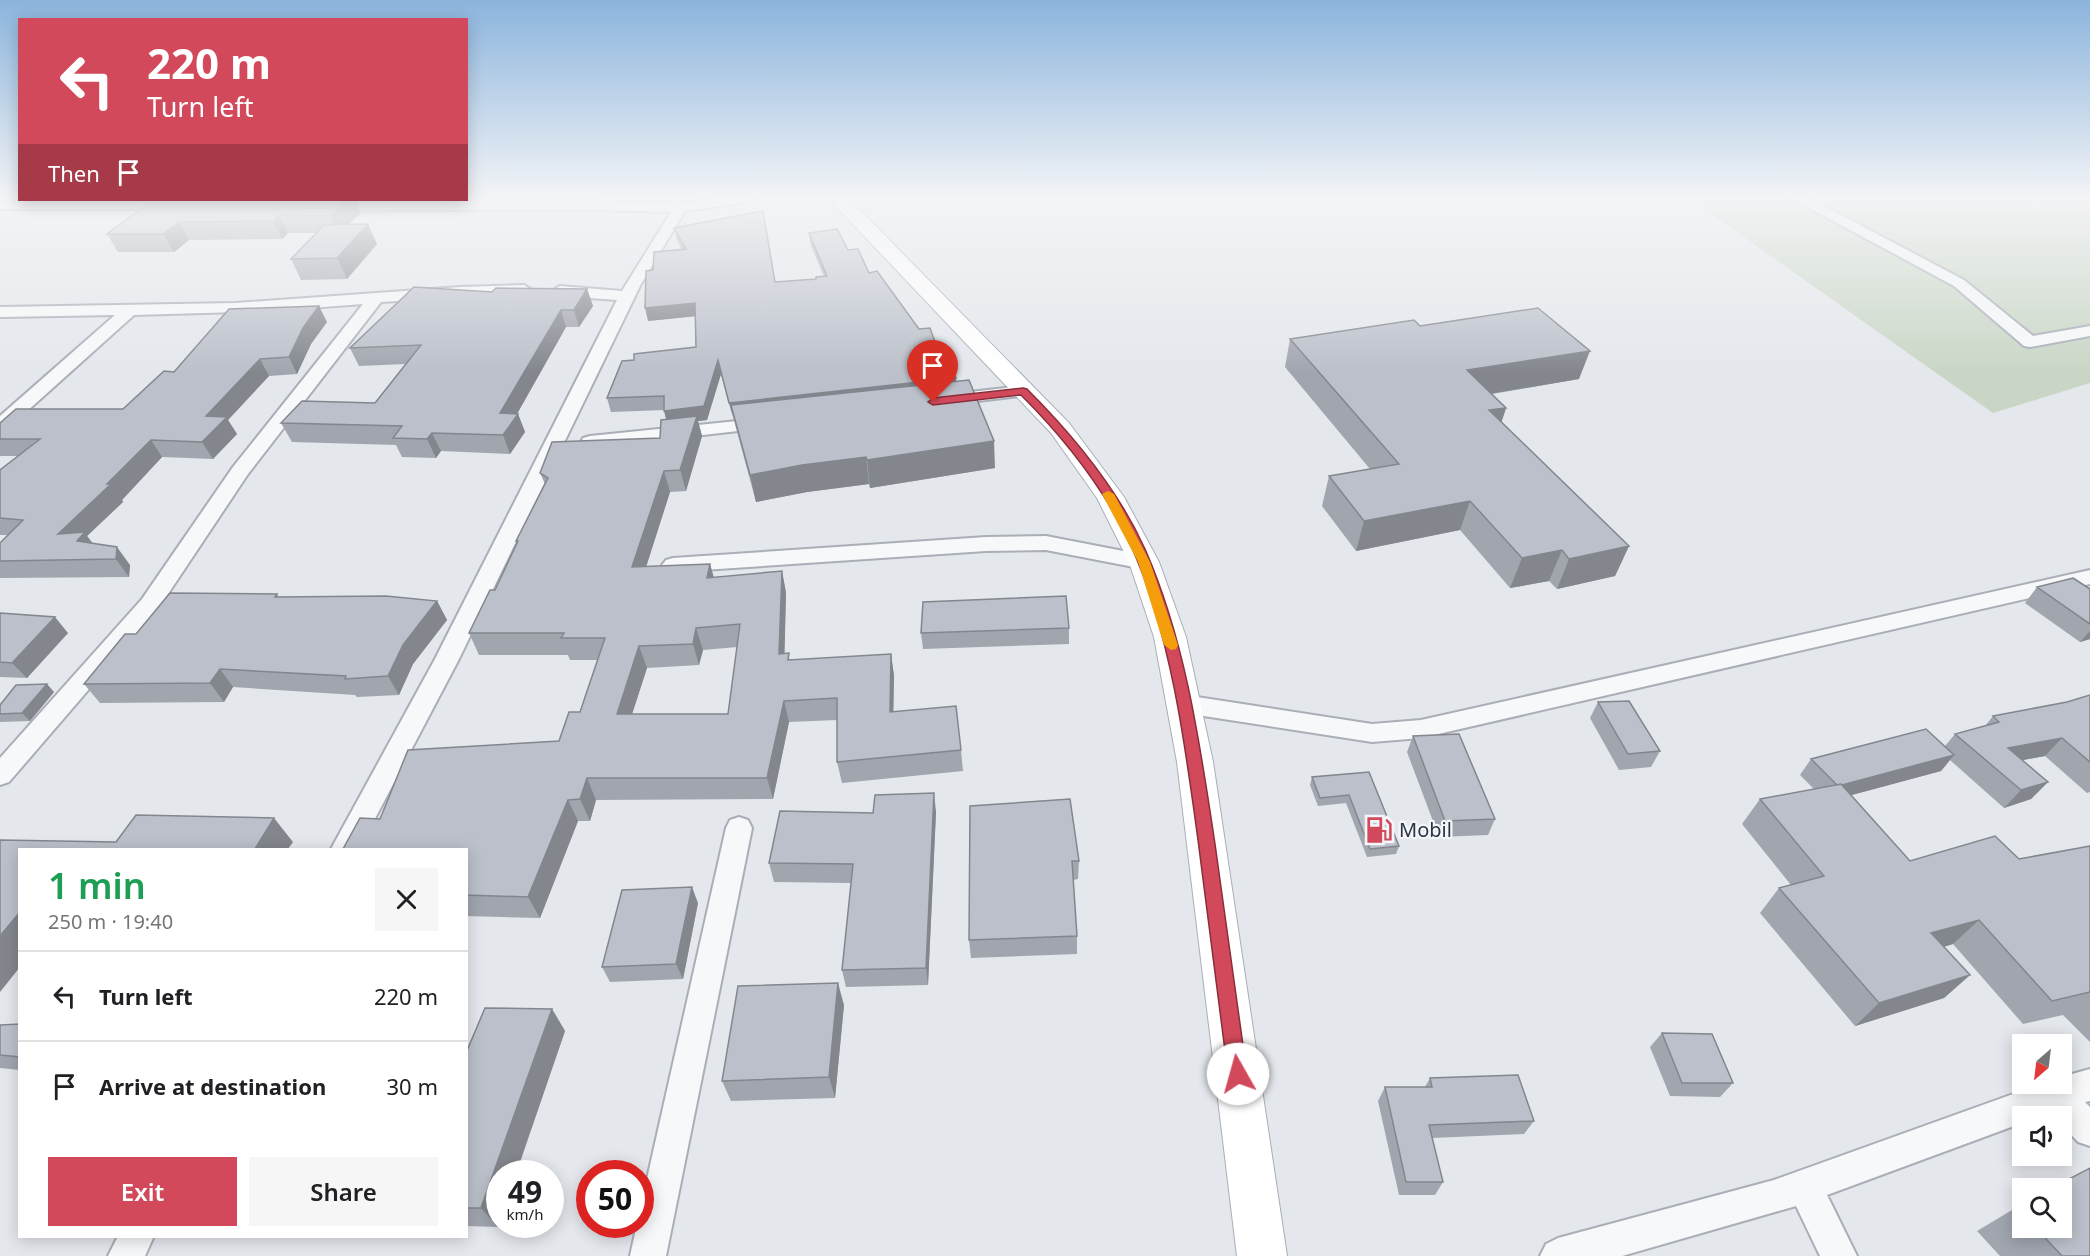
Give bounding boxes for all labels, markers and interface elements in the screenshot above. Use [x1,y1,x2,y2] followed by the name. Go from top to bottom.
[147,34,271,91] text: 220 m
[48,42,126,120] icon: left
[147,88,253,125] text: Turn left
[112,156,145,189] icon: arrive
[48,158,100,188] text: Then
[907,340,958,402] pin
[916,349,949,382] icon: arrive
[1364,815,1394,845] fuel station icon: Mobil
[1399,816,1452,843] place label: Mobil
[48,861,146,910] text: 1 min
[375,868,438,931] button: close
[48,908,173,935] text: 250 m · 19:40
[48,980,81,1013] icon: left
[99,981,193,1011] text: Turn left
[374,981,438,1011] text: 220 m
[2012,1034,2072,1094] north arrow
[2012,1034,2072,1238] map controls
[1206,1042,1270,1106] position arrow
[48,1070,81,1103] icon: arrive
[99,1071,326,1101] text: Arrive at destination
[387,1071,438,1101] text: 30 m
[2012,1106,2072,1166] button: sound
[48,1157,237,1226] button: Exit
[249,1157,438,1226] button: Share
[576,1160,654,1238] speed limit sign: 50
[508,1171,542,1212] text: 49
[2012,1178,2072,1238] button: search
[507,1204,543,1224] text: km/h

